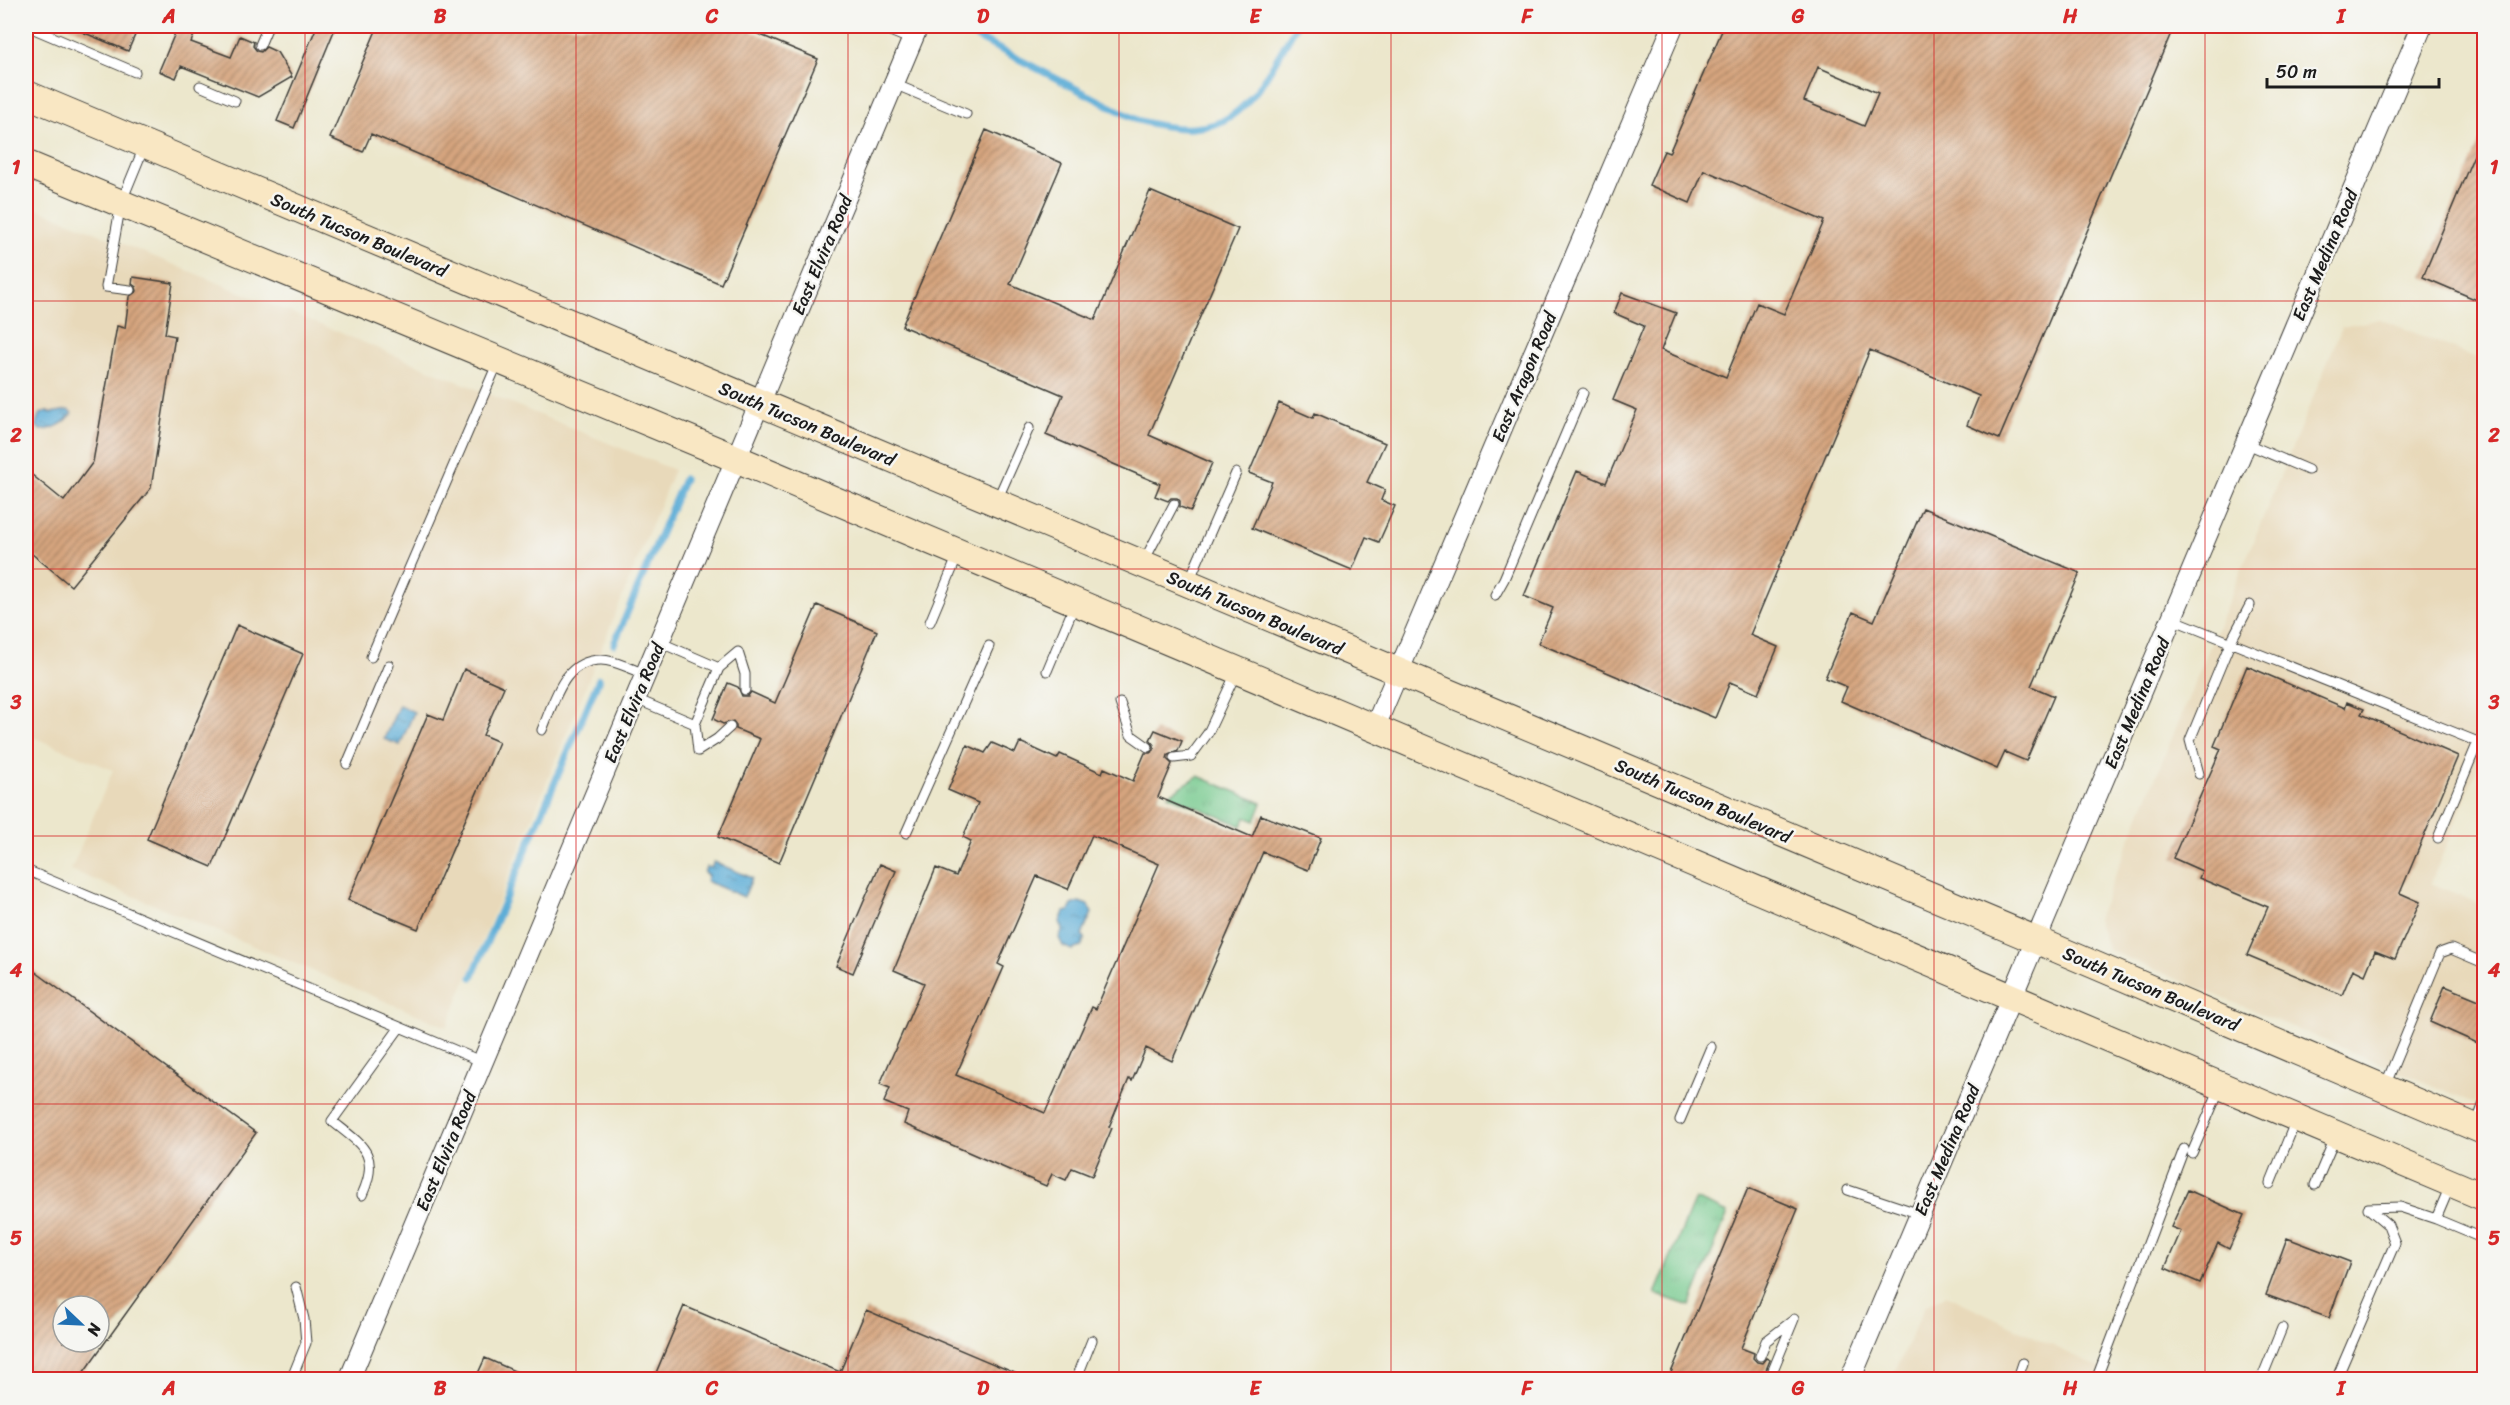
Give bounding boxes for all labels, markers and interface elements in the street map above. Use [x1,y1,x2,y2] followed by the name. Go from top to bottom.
[161,0,176,34] text: A
[434,0,447,34] text: B
[705,0,719,34] text: C
[977,0,990,34] text: D
[1249,0,1262,34] text: E
[1521,0,1534,34] text: F
[1791,0,1805,34] text: G
[2062,0,2078,34] text: H
[2336,0,2347,34] text: I
[2267,51,2440,89] scale bar
[2276,56,2317,88] text: 50 m
[12,150,21,185] text: 1
[2490,150,2499,185] text: 1
[266,183,454,287] street label: South Tucson Boulevard
[2283,183,2368,326] street label: East Medina Road
[782,189,862,320] street label: East Elvira Road
[1482,305,1566,447] street label: East Aragon Road
[714,372,902,476] street label: South Tucson Boulevard
[9,418,22,453] text: 2
[2487,418,2500,453] text: 2
[1162,561,1350,665] street label: South Tucson Boulevard
[2095,631,2180,774] street label: East Medina Road
[594,637,674,768] street label: East Elvira Road
[10,685,22,720] text: 3
[2488,685,2500,720] text: 3
[1610,749,1798,853] street label: South Tucson Boulevard
[2058,937,2246,1041] street label: South Tucson Boulevard
[9,953,23,988] text: 4
[2487,953,2501,988] text: 4
[1905,1078,1990,1221] street label: East Medina Road
[406,1085,486,1216] street label: East Elvira Road
[10,1221,22,1256] text: 5
[2488,1221,2500,1256] text: 5
[51,1294,111,1354] north arrow
[78,1318,110,1341] text: N
[161,1371,176,1405] text: A
[434,1371,447,1405] text: B
[705,1371,719,1405] text: C
[977,1371,990,1405] text: D
[1249,1371,1262,1405] text: E
[1521,1371,1534,1405] text: F
[1791,1371,1805,1405] text: G
[2062,1371,2078,1405] text: H
[2336,1371,2347,1405] text: I

